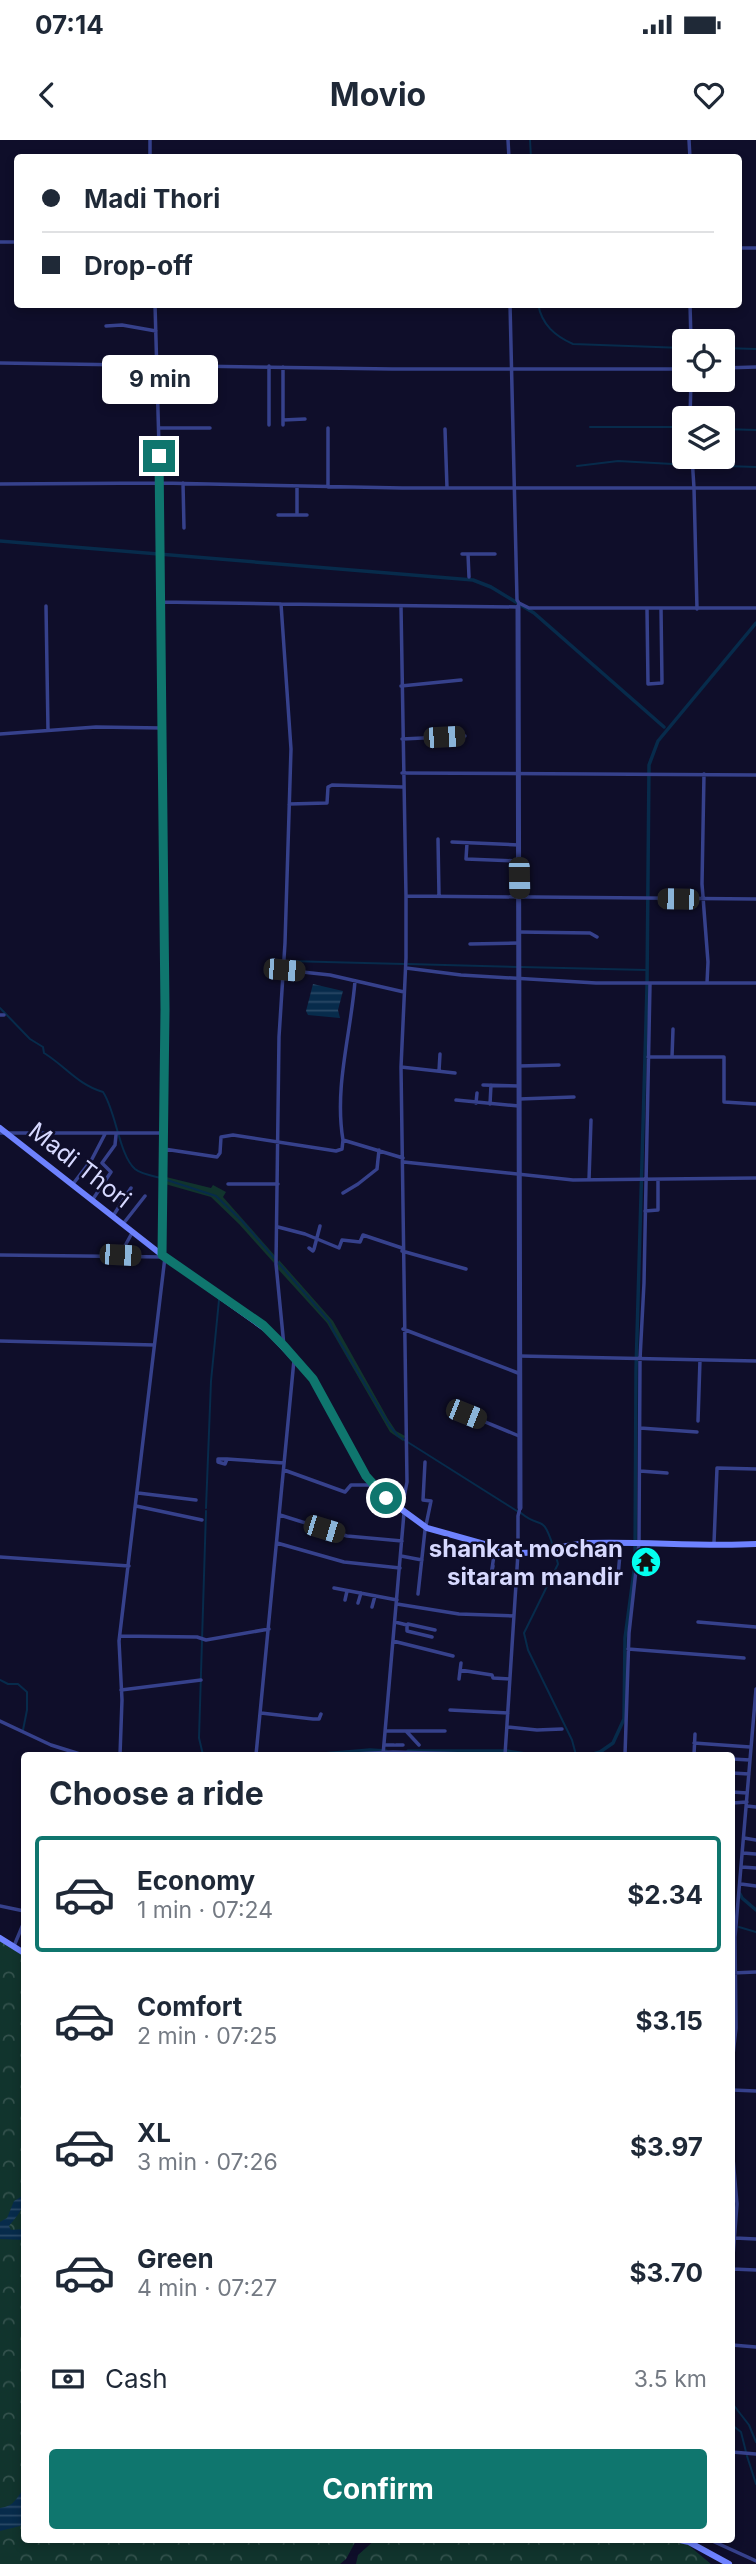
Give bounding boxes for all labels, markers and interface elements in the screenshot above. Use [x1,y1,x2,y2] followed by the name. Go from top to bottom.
[35,9,104,40] text: 07:14
[330,75,426,114] text: Movio
[28,76,66,114] icon: back
[690,76,728,114] icon: heart
[84,183,220,214] text: Madi Thori
[84,250,193,281] text: Drop-off
[672,329,735,469] map controls
[672,329,735,392] button: locate
[101,355,217,404] callout: 9 min
[129,365,191,393] text: 9 min
[672,406,735,469] button: layers
[143,440,175,472] route end
[423,725,466,749] car
[509,857,530,899] car
[657,888,700,910] car
[263,958,306,982] car
[23,1116,137,1214] street label: Madi Thori
[99,1243,142,1267] car
[443,1396,490,1432] car
[370,1482,402,1514] route start
[301,1513,348,1545] car
[429,1534,623,1591] place label: shankat mochan sitaram mandir
[629,1545,663,1579] temple icon: shankat mochan sitaram mandir
[49,1774,264,1813] text: Choose a ride
[53,1863,116,1926] icon: car
[137,1865,255,1896] text: Economy
[627,1879,703,1910] text: $2.34
[137,1896,273,1924] text: 1 min · 07:24
[53,1989,116,2052] icon: car
[137,1991,242,2022] text: Comfort
[636,2005,703,2036] text: $3.15
[137,2022,277,2050] text: 2 min · 07:25
[53,2115,116,2178] icon: car
[137,2117,171,2148] text: XL
[630,2131,703,2162] text: $3.97
[137,2148,278,2176] text: 3 min · 07:26
[53,2241,116,2304] icon: car
[137,2243,214,2274] text: Green
[629,2257,703,2288] text: $3.70
[137,2274,277,2302] text: 4 min · 07:27
[49,2360,87,2398] icon: cash
[105,2363,168,2394] text: Cash
[634,2365,707,2393] text: 3.5 km
[49,2449,707,2529] button: Confirm

